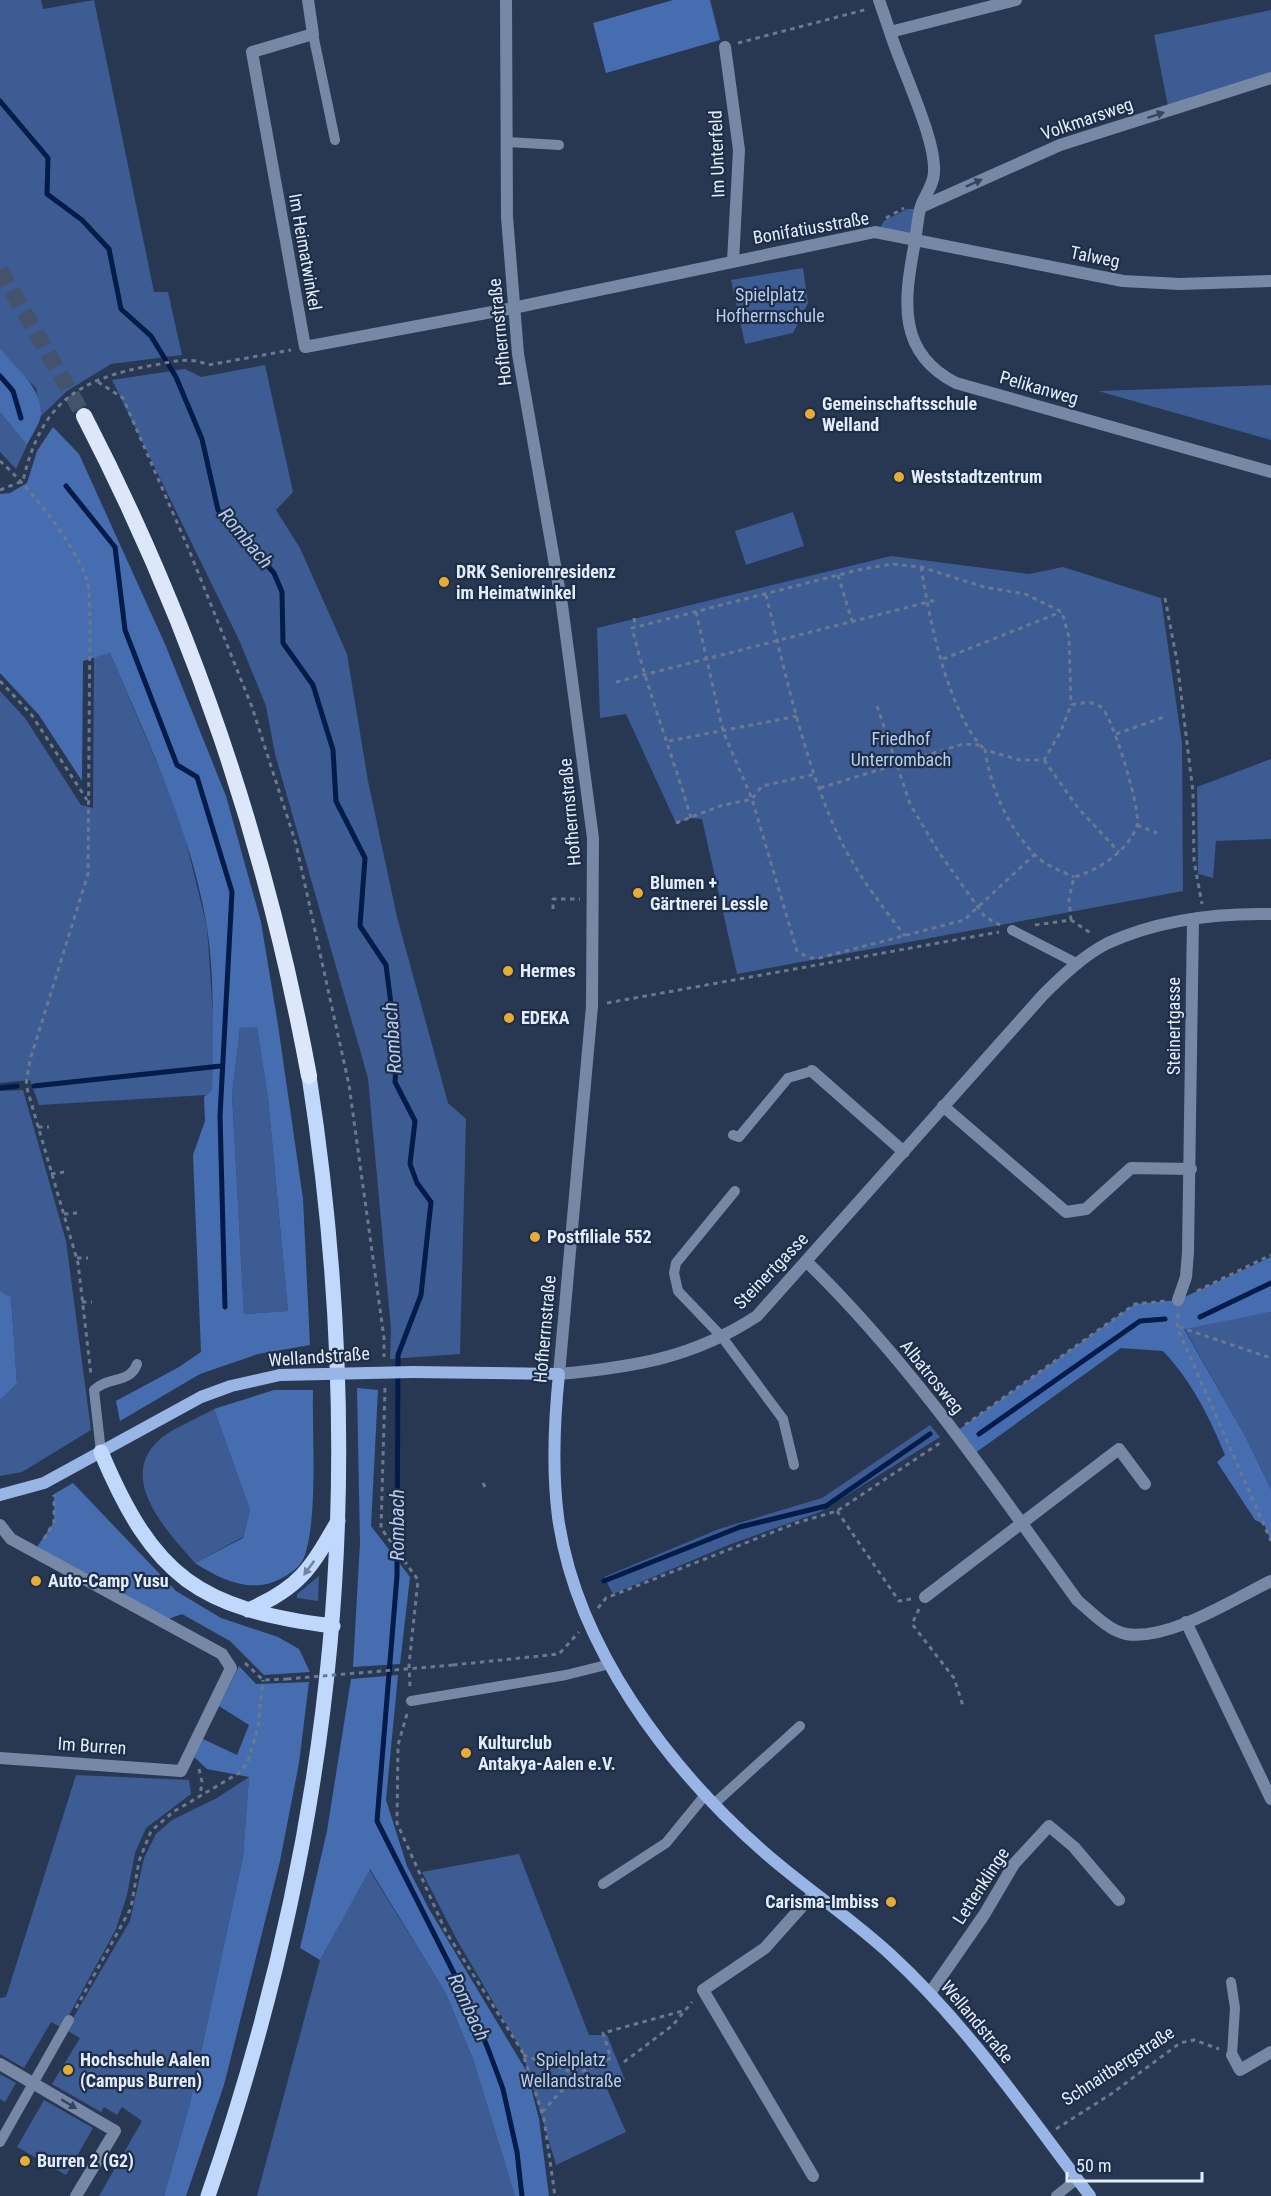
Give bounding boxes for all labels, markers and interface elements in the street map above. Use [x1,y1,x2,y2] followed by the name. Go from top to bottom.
[1038,93,1136,144] street label: Volkmarsweg
[1147,109,1165,119] one-way arrow
[704,110,729,198] street label: Im Unterfeld
[965,178,983,188] one-way arrow
[285,192,326,312] street label: Im Heimatwinkel
[751,207,871,248] street label: Bonifatiusstraße
[1068,241,1122,272] street label: Talweg
[483,277,516,387] street label: Hofherrnstraße
[715,284,825,326] park label: Spielplatz Hofherrnschule
[997,366,1081,409] street label: Pelikanweg
[822,393,978,435] place label: Gemeinschaftsschule Welland
[803,407,817,421] marker: Gemeinschaftsschule Welland
[911,466,1042,487] place label: Weststadtzentrum
[892,470,906,484] marker: Weststadtzentrum
[214,503,278,573] water label: Rombach
[456,561,616,603] place label: DRK Seniorenresidenz im Heimatwinkel
[437,575,451,589] marker: DRK Seniorenresidenz im Heimatwinkel
[851,728,951,770] park label: Friedhof Unterrombach
[554,757,585,867] street label: Hofherrnstraße
[650,872,769,914] place label: Blumen + Gärtnerei Lessle
[631,886,645,900] marker: Blumen + Gärtnerei Lessle
[520,960,576,981] place label: Hermes
[501,964,515,978] marker: Hermes
[1163,977,1184,1075] street label: Steinertgasse
[378,1001,406,1075] water label: Rombach
[521,1007,570,1028] place label: EDEKA
[502,1011,516,1025] marker: EDEKA
[547,1226,652,1247] place label: Postfiliale 552
[729,1228,812,1313] street label: Steinertgasse
[528,1230,542,1244] marker: Postfiliale 552
[529,1274,560,1384] street label: Hofherrnstraße
[896,1336,969,1418] street label: Albatrosweg
[268,1342,370,1371] street label: Wellandstraße
[385,1489,409,1561] water label: Rombach
[303,1561,315,1576] one-way arrow
[48,1570,169,1591] place label: Auto-Camp Yusu
[29,1574,43,1588] marker: Auto-Camp Yusu
[478,1732,616,1774] place label: Kulturclub Antakya-Aalen e.V.
[57,1733,127,1758] street label: Im Burren
[459,1746,473,1760] marker: Kulturclub Antakya-Aalen e.V.
[948,1843,1013,1928] street label: Lettenklinge
[765,1891,879,1912] place label: Carisma-Imbiss
[884,1895,898,1909] marker: Carisma-Imbiss
[443,1969,495,2045] water label: Rombach
[937,1976,1018,2067] street label: Wellandstraße
[1058,2021,1178,2110] street label: Schnaitbergstraße
[80,2049,210,2092] place label: Hochschule Aalen (Campus Burren)
[520,2049,622,2091] park label: Spielplatz Wellandstraße
[61,2063,75,2077] marker: Hochschule Aalen (Campus Burren)
[61,2098,77,2109] one-way arrow
[1067,2145,1202,2183] scale bar
[37,2150,134,2172] place label: Burren 2 (G2)
[18,2154,32,2168] marker: Burren 2 (G2)
[1076,2155,1111,2176] text: 50 m

